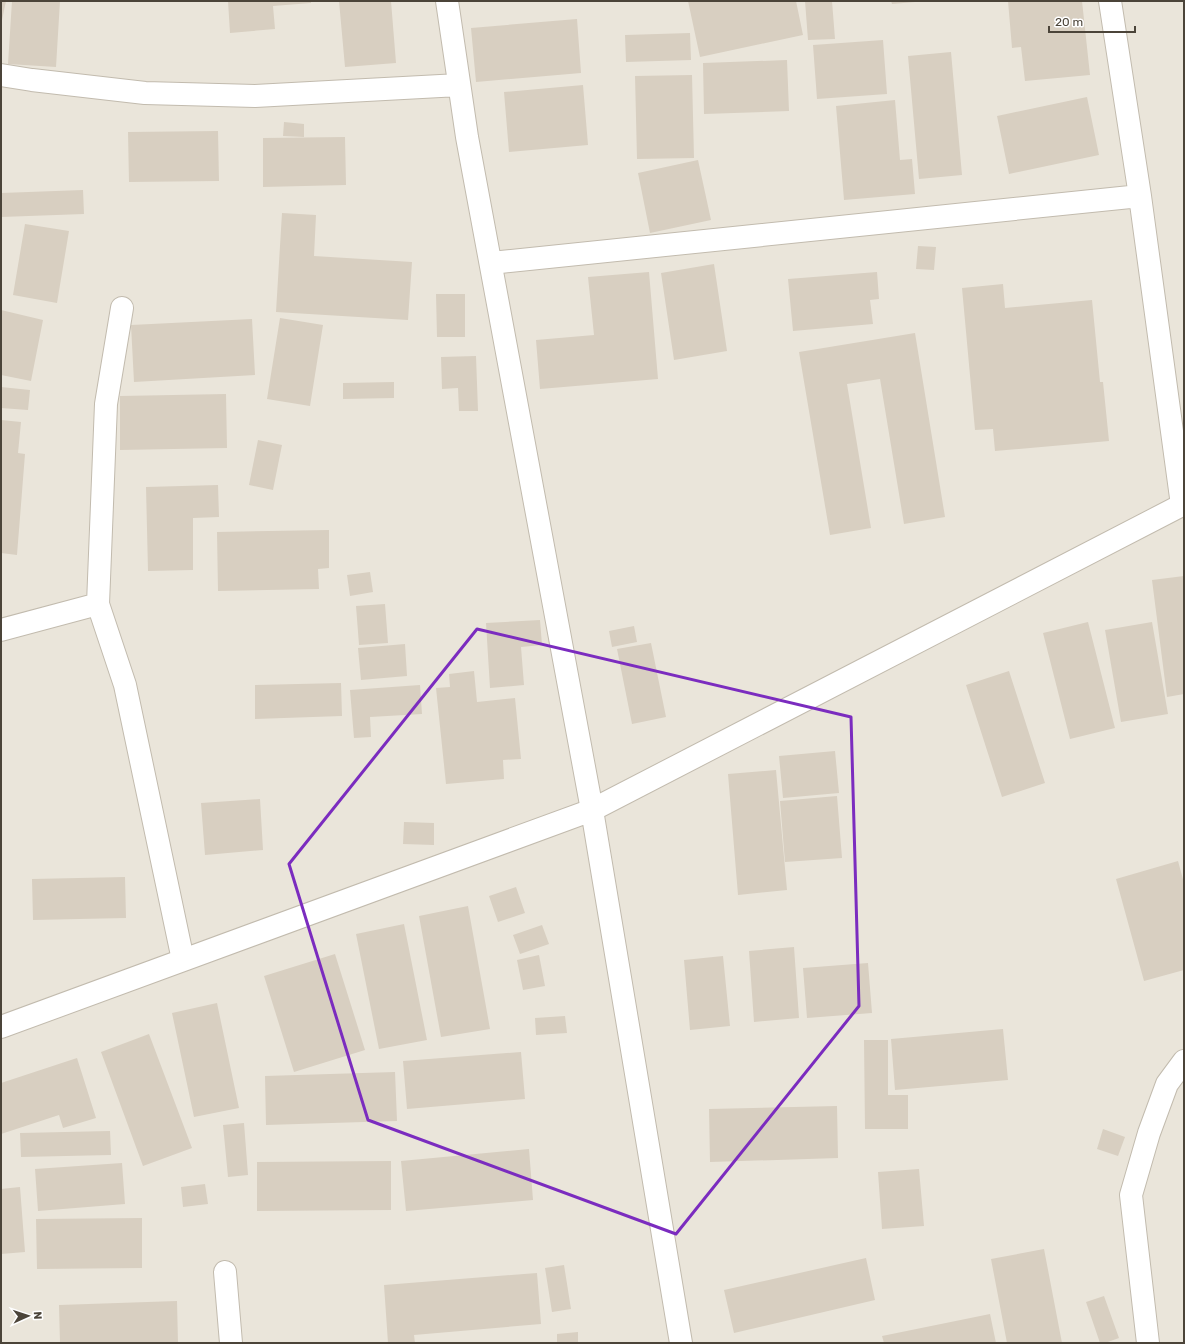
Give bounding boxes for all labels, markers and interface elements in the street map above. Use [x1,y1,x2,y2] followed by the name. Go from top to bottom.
[1049,8,1135,34] scale bar
[1055,15,1083,29] text: 20 m
[8,1296,48,1336] north arrow
[31,1311,44,1320] text: N

